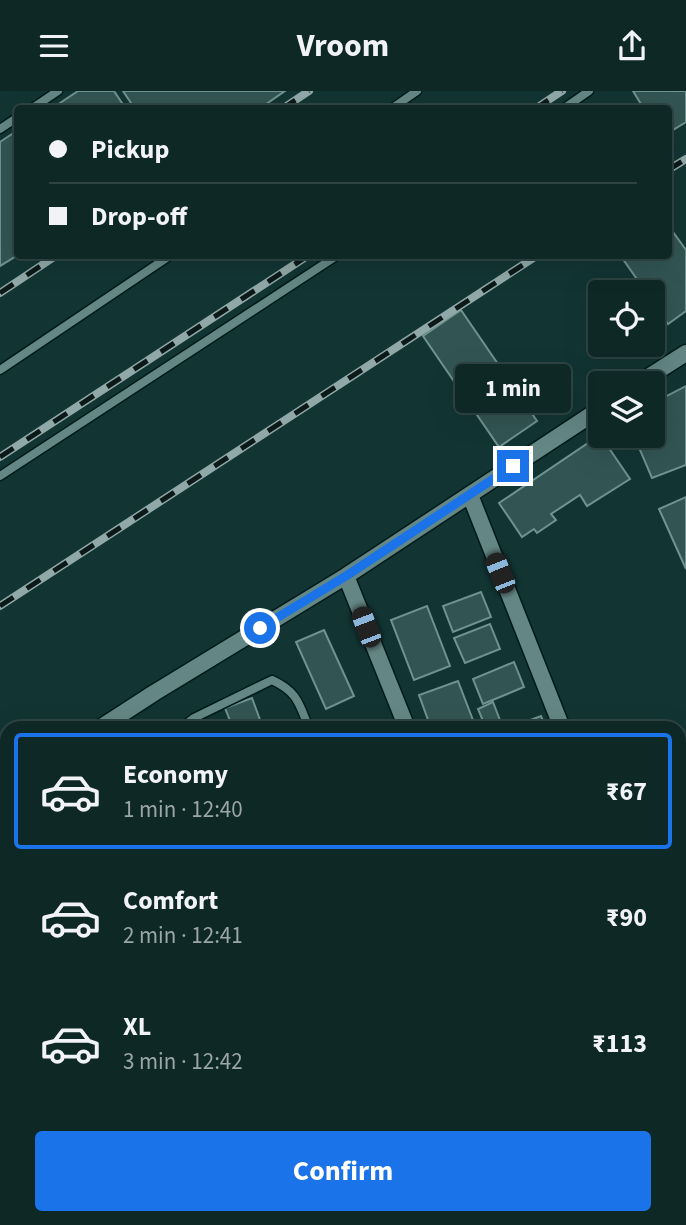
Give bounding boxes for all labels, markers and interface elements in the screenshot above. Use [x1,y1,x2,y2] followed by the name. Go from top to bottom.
[297,23,389,69] text: Vroom
[35,27,73,65] icon: menu
[613,27,651,65] icon: share
[91,131,169,168] text: Pickup
[91,198,187,235] text: Drop-off
[588,280,665,448] map controls
[588,280,665,357] button: locate
[455,365,571,413] callout: 1 min
[588,371,665,448] button: layers
[485,372,541,405] text: 1 min
[497,450,529,482] route end
[483,550,518,596] car
[349,604,384,650] car
[244,612,276,644] route start
[123,756,228,793] text: Economy
[39,760,102,823] icon: car
[606,773,647,810] text: ₹67
[123,793,243,826] text: 1 min · 12:40
[123,882,218,919] text: Comfort
[39,886,102,949] icon: car
[606,899,647,936] text: ₹90
[123,919,243,952] text: 2 min · 12:41
[123,1008,151,1045] text: XL
[39,1012,102,1075] icon: car
[592,1025,647,1062] text: ₹113
[123,1045,243,1078] text: 3 min · 12:42
[35,1131,651,1211] button: Confirm

